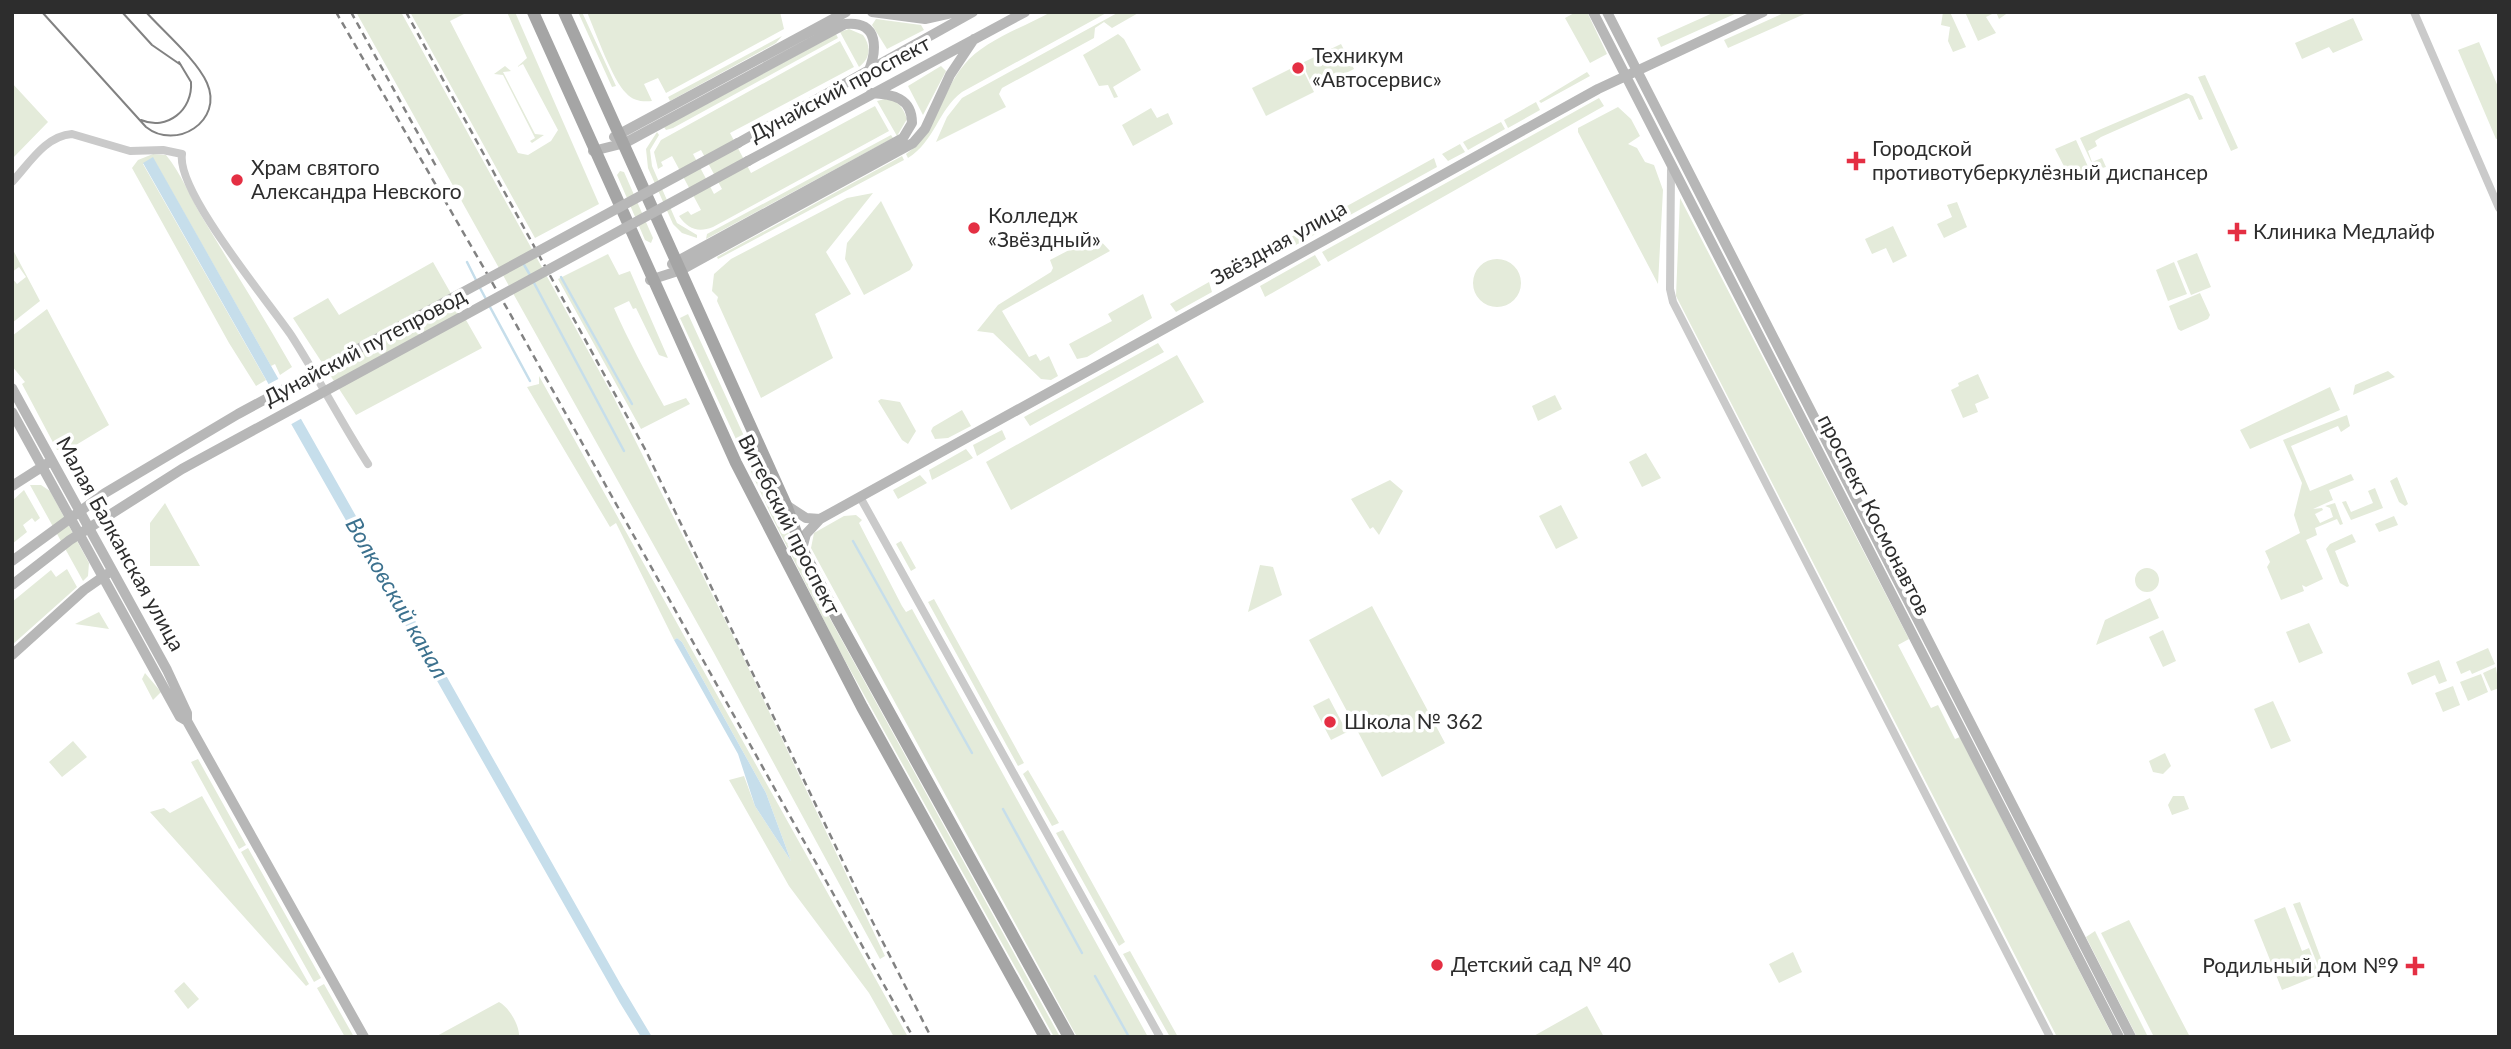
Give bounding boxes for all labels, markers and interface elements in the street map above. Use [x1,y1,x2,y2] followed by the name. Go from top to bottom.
[745,29,934,146] street label: Дунайский проспект
[1312,42,1442,91] place label: Техникум «Автосервис»
[1290,60,1306,76] marker: Техникум «Автосервис»
[1872,135,2208,184] place label: Городской противотуберкулёзный диспансер
[1846,151,1866,171] marker: Городской противотуберкулёзный диспансер
[251,154,462,203] place label: Храм святого Александра Невского
[229,172,245,188] marker: Храм святого Александра Невского
[1206,194,1350,289] street label: Звёздная улица
[988,202,1101,251] place label: Колледж «Звёздный»
[2253,218,2435,243] place label: Клиника Медлайф
[966,220,982,236] marker: Колледж «Звёздный»
[2227,222,2247,242] marker: Клиника Медлайф
[259,282,470,410] street label: Дунайский путепровод
[1814,410,1937,619] street label: проспект Космонавтов
[734,430,847,619] street label: Витебский проспект
[52,432,191,655] street label: Малая Балканская улица
[340,512,455,683] water label: Волковский канал
[1344,708,1483,733] place label: Школа № 362
[1322,714,1338,730] marker: Школа № 362
[1451,951,1631,976] place label: Детский сад № 40
[2202,952,2399,977] place label: Родильный дом №9
[2405,956,2425,976] marker: Родильный дом №9
[1429,957,1445,973] marker: Детский сад № 40

